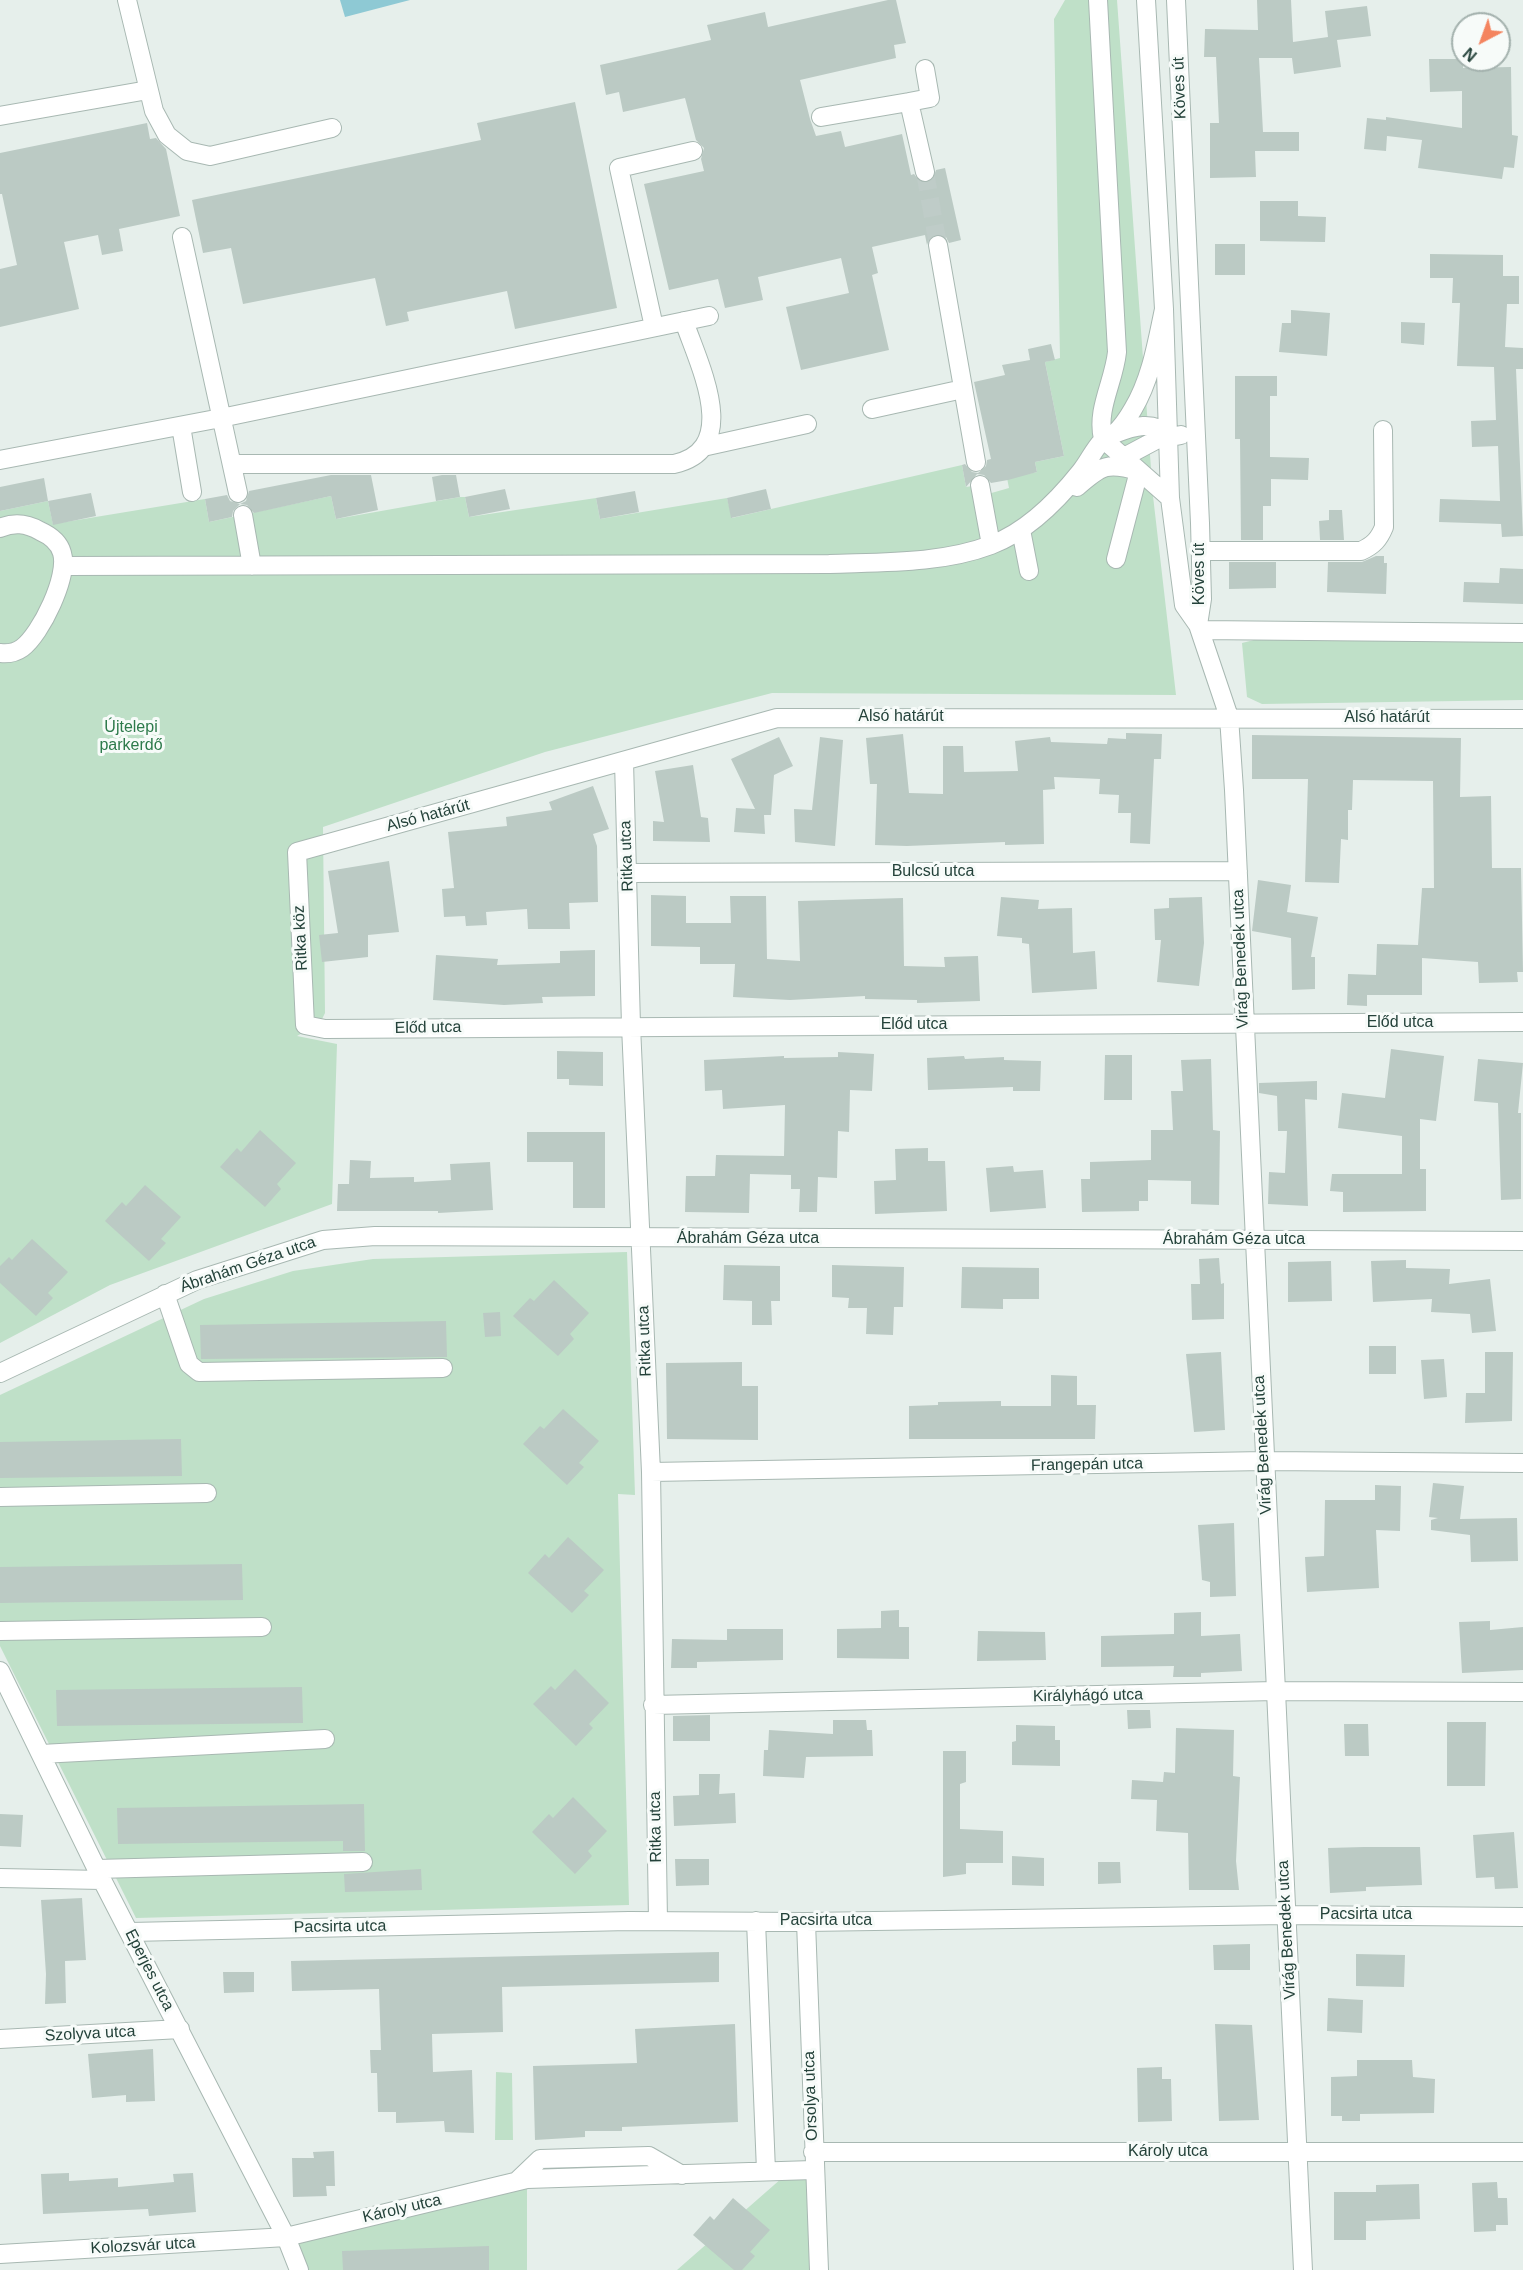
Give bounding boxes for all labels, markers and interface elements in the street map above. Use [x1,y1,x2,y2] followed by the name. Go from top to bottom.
[1451,12,1511,72] north arrow
[1460,44,1480,65] text: N
[1169,57,1191,119] street label: Köves út
[1190,543,1210,605] street label: Köves út
[858,707,944,727] street label: Alsó határút
[1344,708,1430,728] street label: Alsó határút
[99,718,163,756] park label: Újtelepi parkerdő
[384,796,472,836] street label: Alsó határút
[616,820,638,892] street label: Ritka utca
[892,862,974,882] street label: Bulcsú utca
[1229,889,1253,1029] street label: Virág Benedek utca
[290,905,312,971] street label: Ritka köz
[1367,1013,1433,1033] street label: Előd utca
[881,1015,947,1035] street label: Előd utca
[394,1018,462,1038] street label: Előd utca
[677,1229,819,1249] street label: Ábrahám Géza utca
[1163,1230,1305,1250] street label: Ábrahám Géza utca
[178,1233,318,1297] street label: Ábrahám Géza utca
[634,1305,656,1377] street label: Ritka utca
[1250,1375,1276,1515] street label: Virág Benedek utca
[1031,1454,1143,1476] street label: Frangepán utca
[1033,1685,1143,1707] street label: Királyhágó utca
[646,1791,666,1863] street label: Ritka utca
[1274,1860,1300,2000] street label: Virág Benedek utca
[1320,1905,1412,1925] street label: Pacsirta utca
[780,1911,872,1931] street label: Pacsirta utca
[294,1917,386,1937] street label: Pacsirta utca
[120,1926,178,2014] street label: Eperjes utca
[44,2022,136,2046] street label: Szolyva utca
[800,2051,822,2141] street label: Orsolya utca
[1128,2142,1208,2162] street label: Károly utca
[361,2191,443,2227] street label: Károly utca
[90,2234,196,2258] street label: Kolozsvár utca

